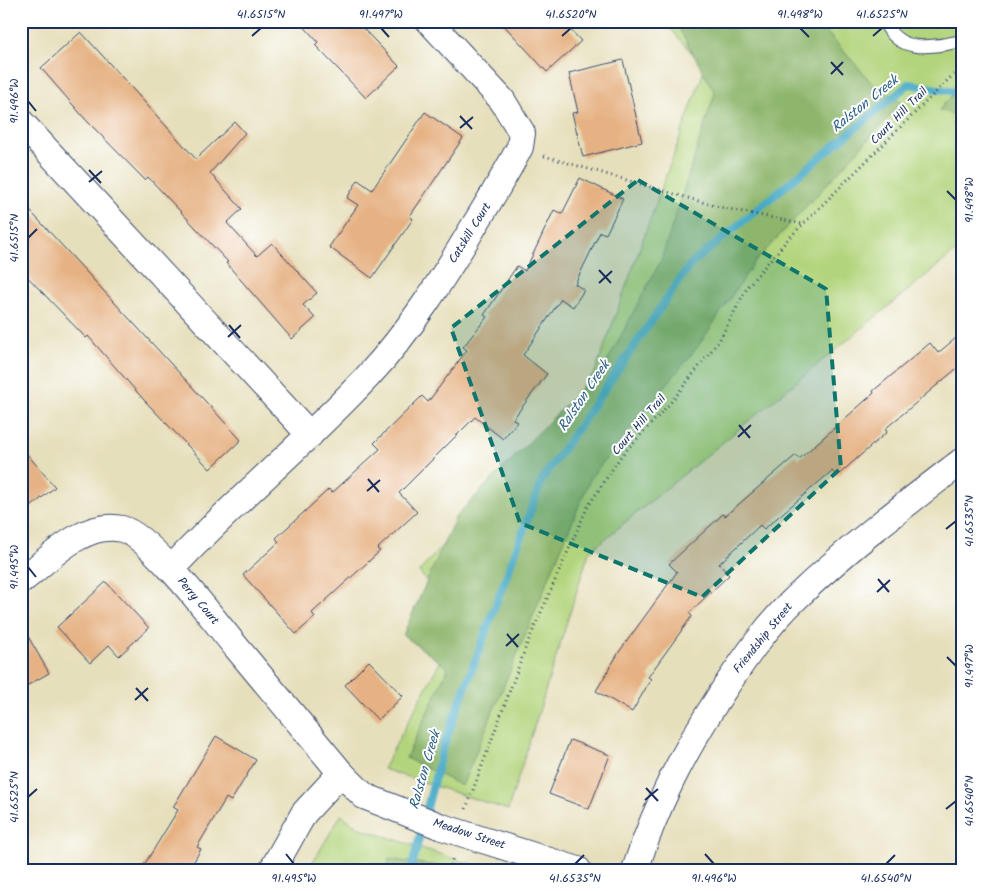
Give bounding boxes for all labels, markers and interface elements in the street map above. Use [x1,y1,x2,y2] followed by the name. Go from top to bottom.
[237,5,285,24] text: 41.6515°N
[359,5,403,24] text: 91.497°W
[545,5,597,24] text: 41.6520°N
[777,5,823,24] text: 91.498°W
[856,5,908,24] text: 41.6525°N
[827,68,905,138] water label: Ralston Creek
[5,78,24,124] text: 91.496°W
[866,83,932,149] street label: Court Hill Trail
[960,177,979,223] text: 91.498°W
[444,199,496,267] street label: Catskill Court
[5,214,24,262] text: 41.6515°N
[552,354,617,436] water label: Ralston Creek
[607,390,671,460] street label: Court Hill Trail
[960,495,979,547] text: 41.6535°N
[5,545,24,589] text: 91.495°W
[172,573,224,629] street label: Perry Court
[728,598,798,678] street label: Friendship Street
[960,644,979,688] text: 91.497°W
[403,726,447,812] water label: Ralston Creek
[5,771,24,823] text: 41.6525°N
[960,775,979,827] text: 41.6540°N
[430,813,508,855] street label: Meadow Street
[272,869,316,888] text: 91.495°W
[549,869,601,888] text: 41.6535°N
[691,869,737,888] text: 91.496°W
[860,869,912,888] text: 41.6540°N

